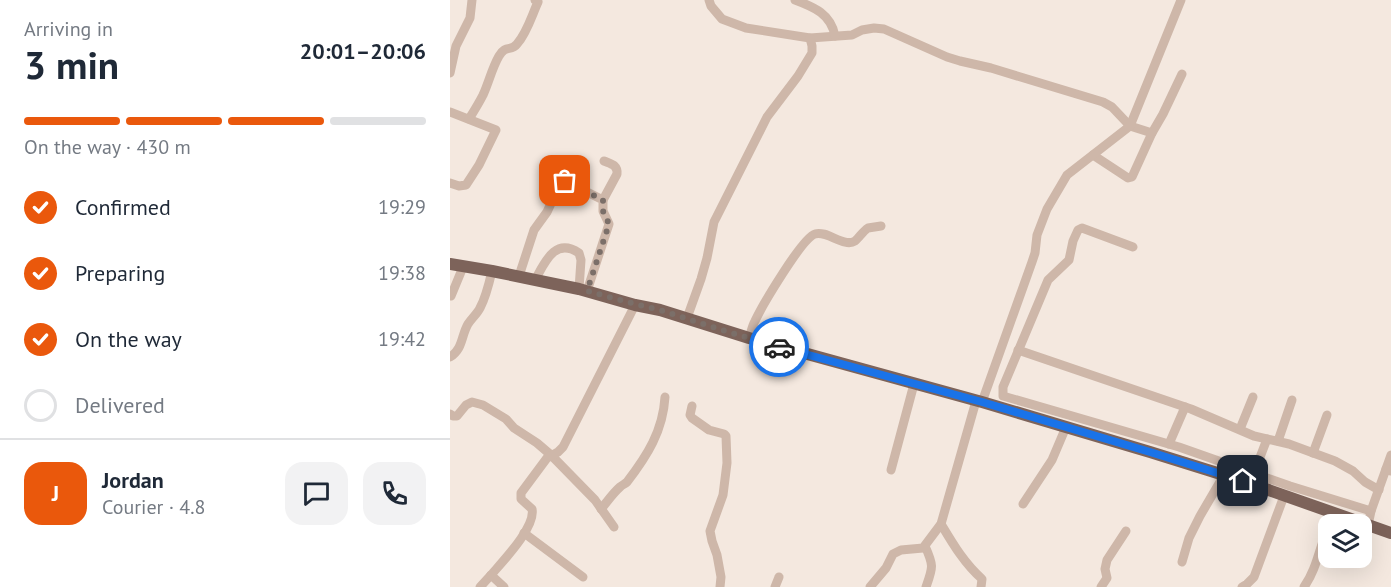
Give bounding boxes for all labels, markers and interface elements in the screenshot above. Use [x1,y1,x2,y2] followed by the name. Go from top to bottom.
[24,16,113,42] text: Arriving in
[300,37,426,65] text: 20:01–20:06
[24,39,119,90] text: 3 min
[24,134,191,160] text: On the way · 430 m
[539,155,590,206] pin
[548,164,581,197] icon: bag
[24,191,57,224] icon: check
[75,193,171,221] text: Confirmed
[378,194,426,220] text: 19:29
[24,257,57,290] icon: check
[75,259,165,287] text: Preparing
[378,260,426,286] text: 19:38
[749,317,809,377] courier
[24,323,57,356] icon: check
[75,325,182,353] text: On the way
[378,326,426,352] text: 19:42
[763,331,796,364] icon: car
[75,391,165,419] text: Delivered
[1217,455,1268,506] pin
[285,462,348,525] button: chat
[363,462,426,525] button: phone
[1226,464,1259,497] icon: home
[102,466,164,494] text: Jordan
[52,479,59,507] text: J
[102,494,205,520] text: Courier · 4.8
[1318,514,1372,568] map controls
[1318,514,1372,568] button: layers

